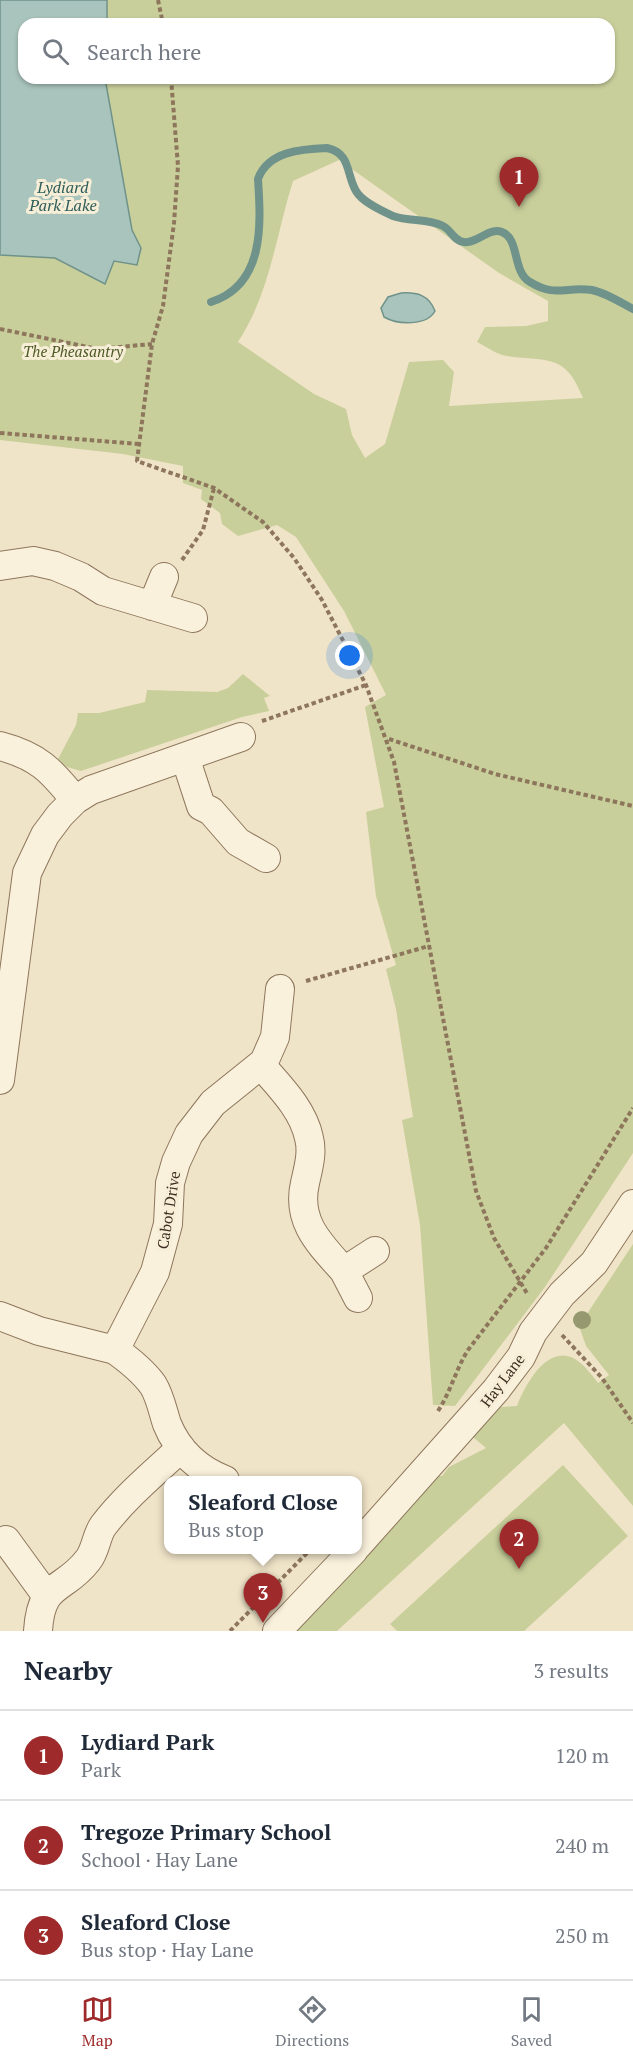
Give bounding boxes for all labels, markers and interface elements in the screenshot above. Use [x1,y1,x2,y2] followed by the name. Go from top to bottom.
[18,18,615,84] search box
[39,35,72,68] icon: search
[87,37,201,66] text: Search here
[500,158,538,207] pin: 1
[28,176,97,216] water label: Lydiard Park Lake
[23,341,124,361] park label: The Pheasantry
[335,641,364,670] your location
[152,1170,184,1250] street label: Cabot Drive
[475,1349,529,1411] street label: Hay Lane
[164,1476,362,1554] popup
[188,1487,338,1516] text: Sleaford Close
[188,1516,264,1543] text: Bus stop
[500,1520,538,1569] pin: 2
[244,1574,282,1623] pin: 3
[24,1653,112,1687] text: Nearby
[534,1657,609,1684] text: 3 results
[81,1727,214,1756] text: Lydiard Park
[38,1742,49,1769] text: 1
[555,1742,609,1769] text: 120 m
[81,1756,121,1783] text: Park
[81,1817,331,1846] text: Tregoze Primary School
[38,1832,49,1859] text: 2
[555,1832,609,1859] text: 240 m
[81,1846,238,1873] text: School · Hay Lane
[81,1907,231,1936] text: Sleaford Close
[38,1922,49,1949] text: 3
[555,1922,609,1949] text: 250 m
[81,1936,254,1963] text: Bus stop · Hay Lane
[81,1993,114,2051] tab: Map
[275,1993,349,2051] tab: Directions
[511,1993,552,2051] tab: Saved

